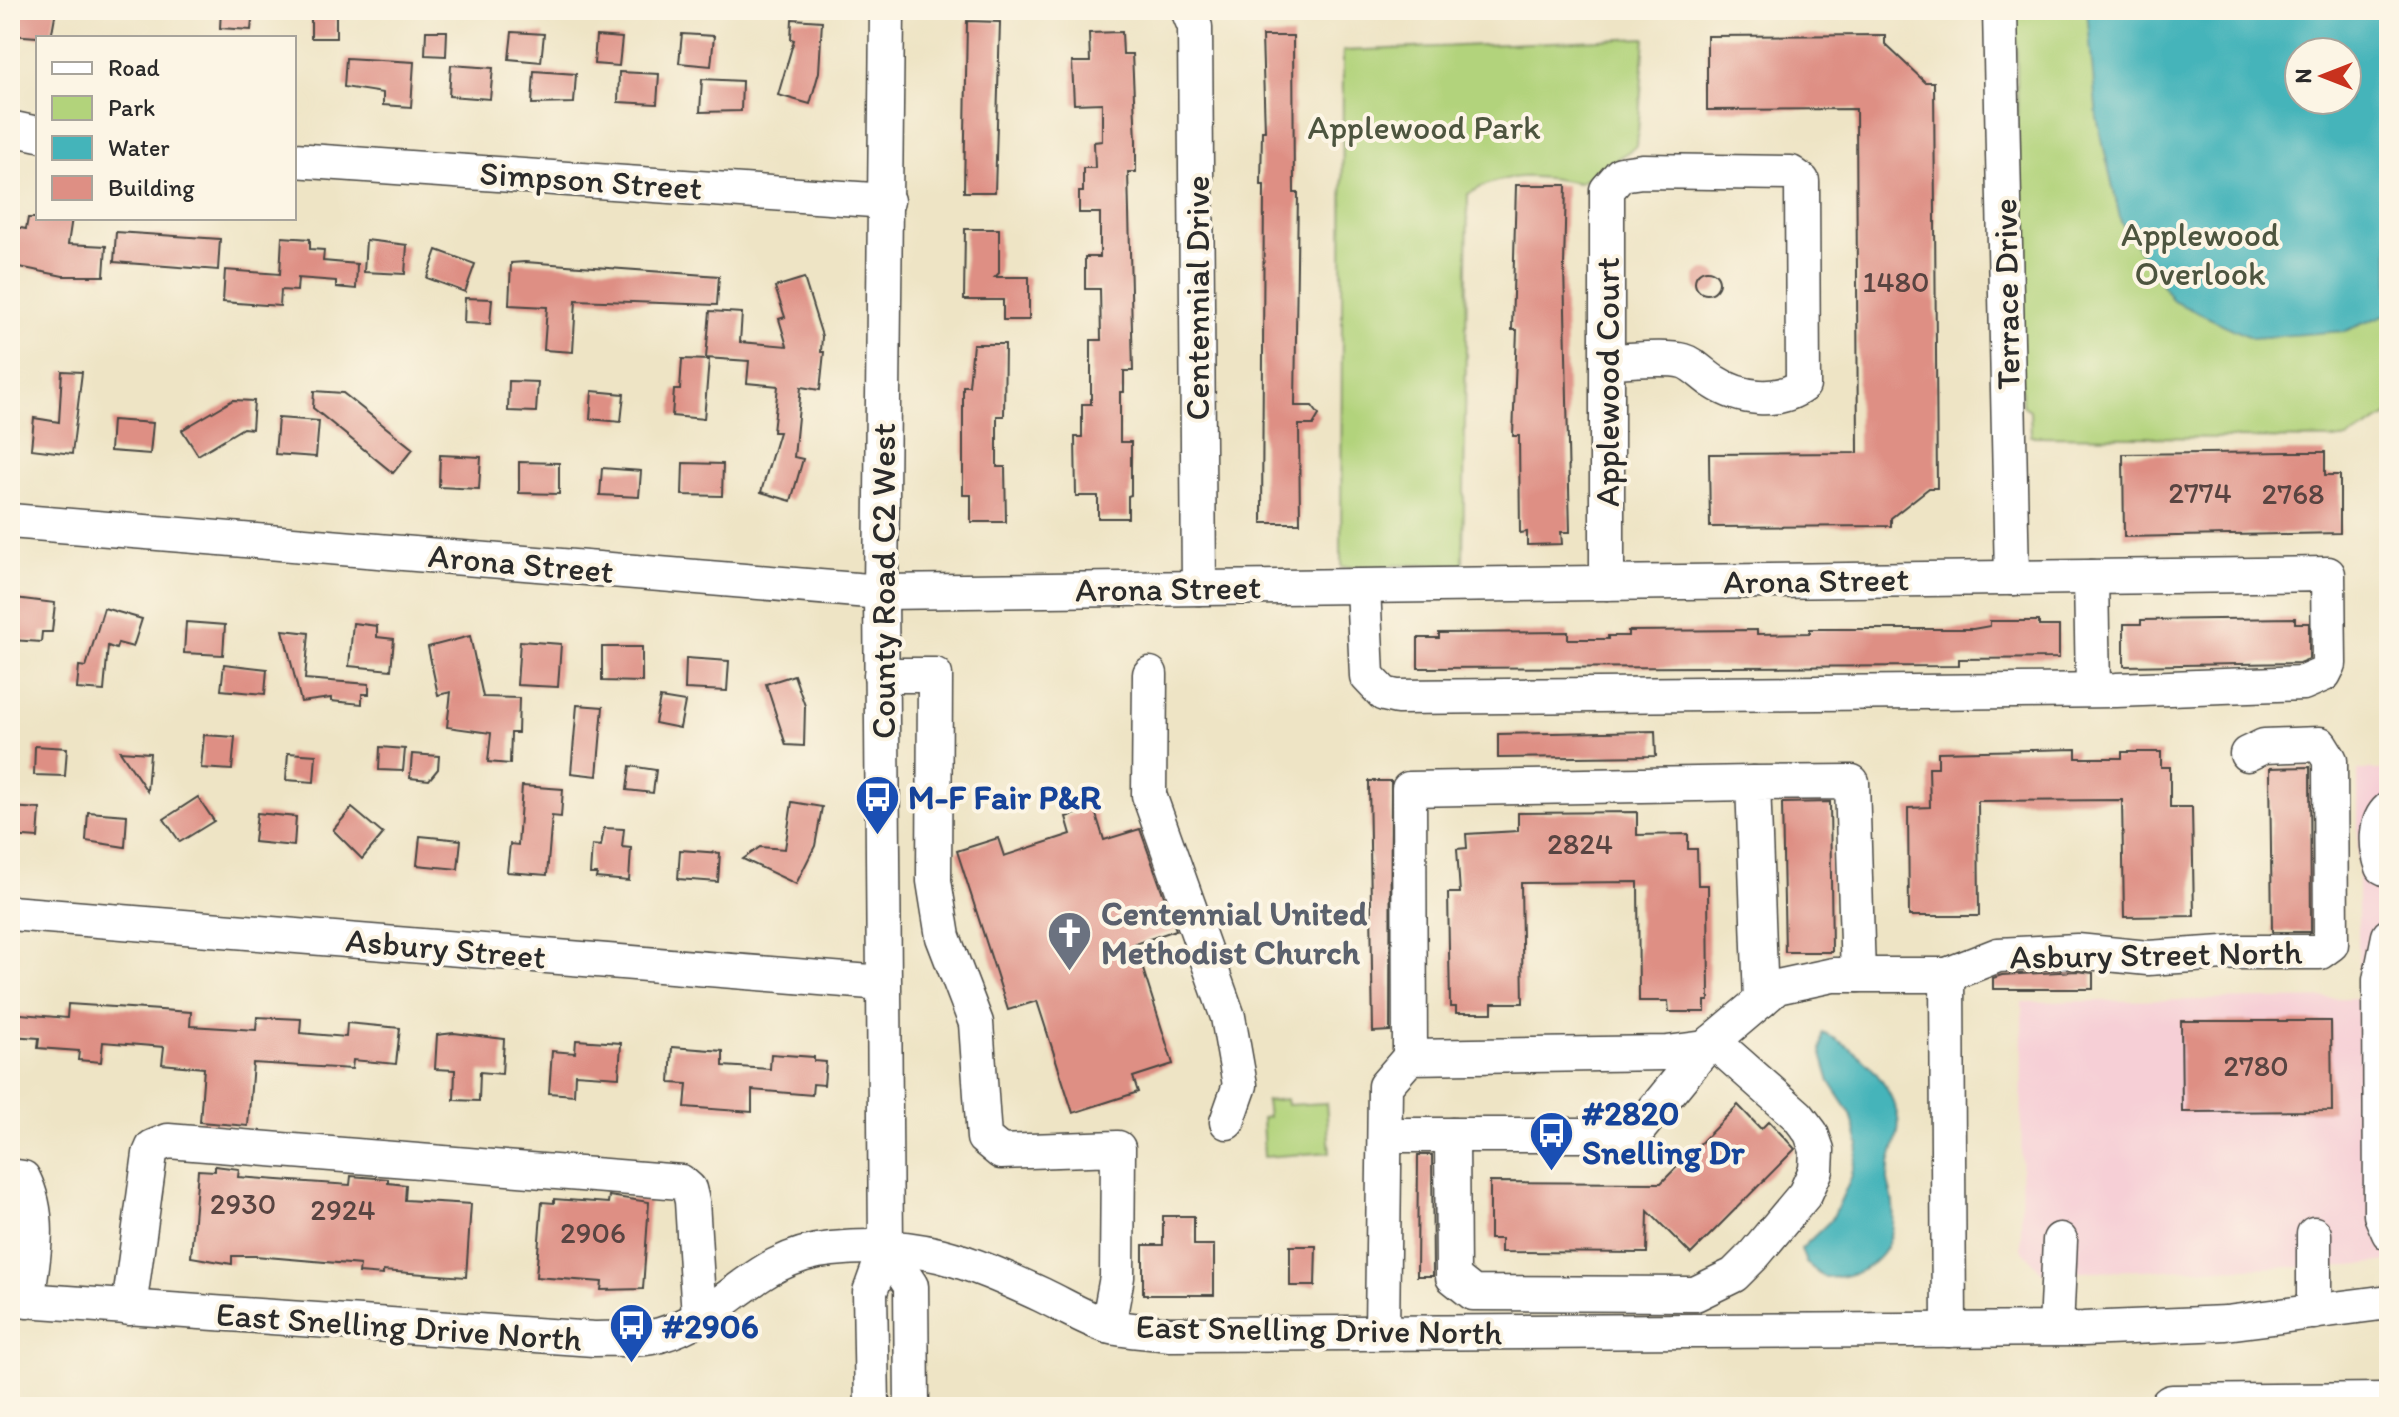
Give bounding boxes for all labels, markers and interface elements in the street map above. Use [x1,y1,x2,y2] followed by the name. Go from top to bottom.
[36,36,296,220] legend
[2283,36,2363,116] north arrow
[108,53,160,82] text: Road
[2290,69,2317,83] text: N
[108,93,155,122] text: Park
[1307,107,1541,148] park label: Applewood Park
[108,133,170,162] text: Water
[478,152,704,209] street label: Simpson Street
[108,173,195,202] text: Building
[1177,175,1218,421] street label: Centennial Drive
[1984,198,2029,390] street label: Terrace Drive
[2121,214,2279,294] park label: Applewood Overlook
[1587,257,1628,507] street label: Applewood Court
[1863,263,1929,300] house number: 1480
[863,423,904,739] street label: County Road C2 West
[2168,474,2232,511] house number: 2774
[2262,475,2324,512] house number: 2768
[427,535,616,592] street label: Arona Street
[1723,558,1910,603] street label: Arona Street
[1075,566,1262,611] street label: Arona Street
[853,773,901,836] bus stop icon: M-F Fair P&R
[908,777,1102,818] place label: M-F Fair P&R
[1547,825,1613,862] house number: 2824
[1101,893,1368,973] place label: Centennial United Methodist Church
[1046,909,1094,972] church icon: Centennial United Methodist Church
[344,919,548,978] street label: Asbury Street
[2009,931,2303,978] street label: Asbury Street North
[2223,1047,2289,1084] house number: 2780
[1581,1093,1745,1173] place label: #2820 Snelling Dr
[1527,1109,1575,1172] bus stop icon: #2820 Snelling Dr
[210,1185,276,1222] house number: 2930
[310,1191,376,1228] house number: 2924
[560,1214,626,1251] house number: 2906
[215,1293,583,1360] street label: East Snelling Drive North
[607,1302,655,1365] bus stop icon: #2906
[661,1306,759,1347] place label: #2906
[1135,1306,1503,1353] street label: East Snelling Drive North

